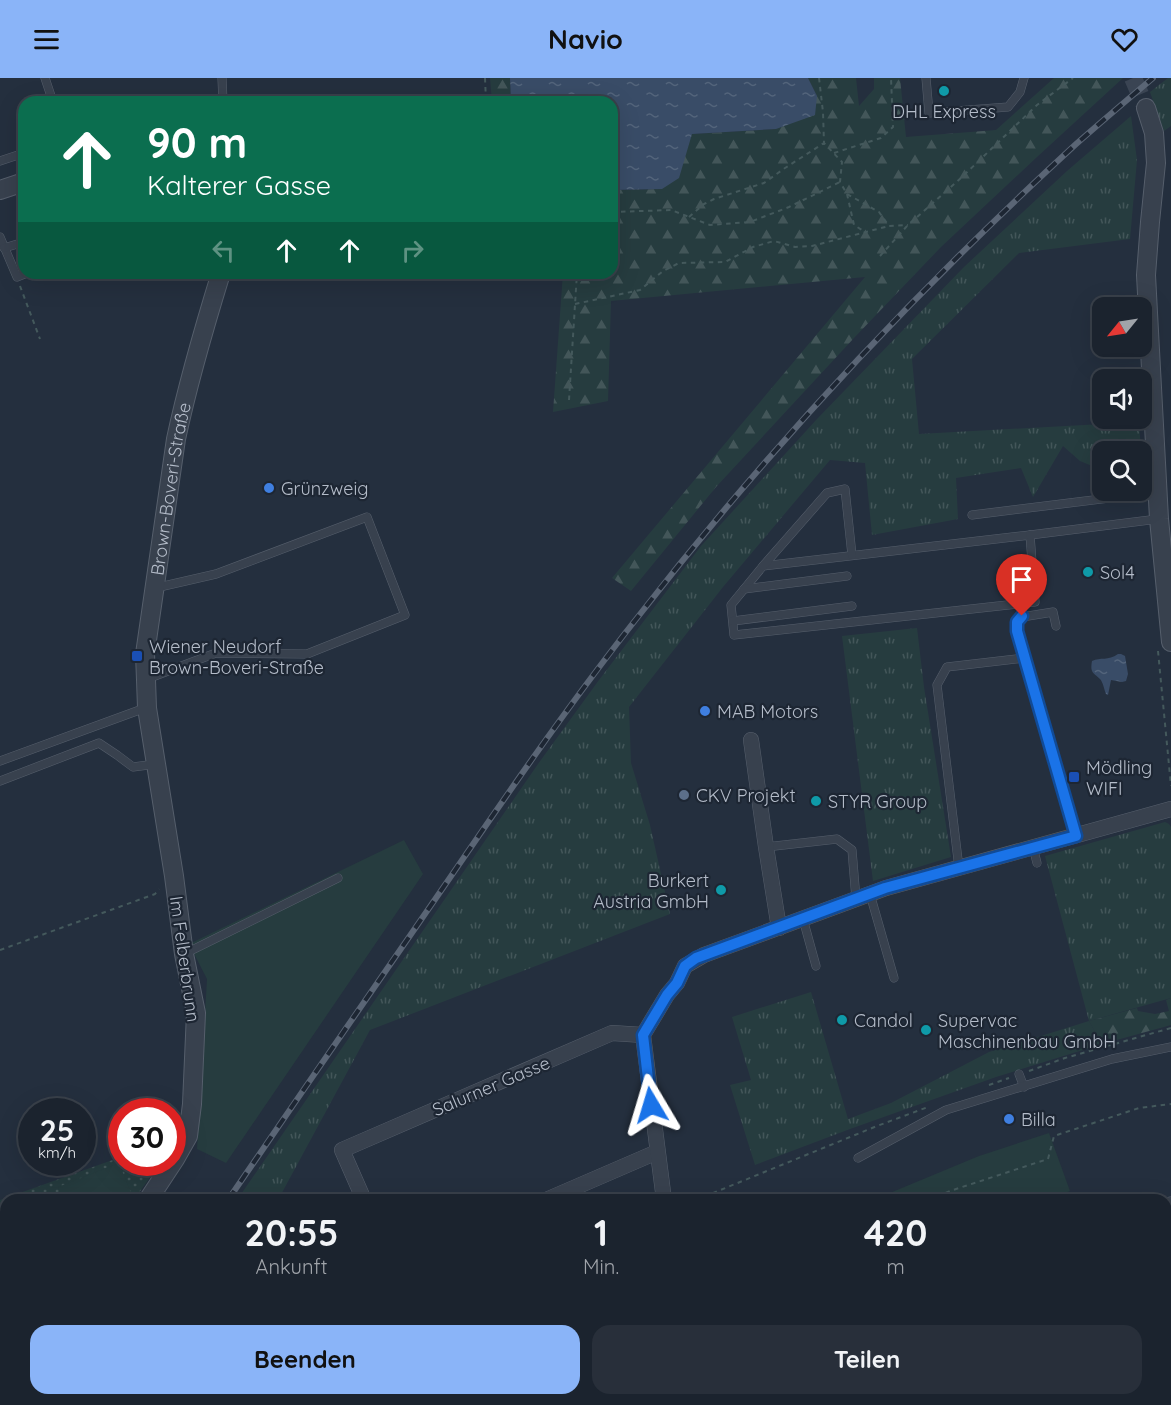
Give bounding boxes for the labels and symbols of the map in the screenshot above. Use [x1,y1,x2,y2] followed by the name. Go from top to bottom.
[937,84,951,98] marker: DHL Express
[892,100,996,123] place label: DHL Express
[1092,297,1152,357] north arrow
[145,400,196,577] street label: Brown-Boveri-Straße
[281,477,369,500] place label: Grünzweig
[262,481,276,495] marker: Grünzweig
[996,554,1047,616] pin
[1100,561,1135,584] place label: Sol4
[1081,565,1095,579] marker: Sol4
[149,635,324,679] place label: Wiener Neudorf Brown-Boveri-Straße
[130,649,144,663] marker: Wiener Neudorf Brown-Boveri-Straße
[717,700,818,723] place label: MAB Motors
[698,704,712,718] marker: MAB Motors
[1086,756,1152,800] place label: Mödling WIFI
[1067,770,1081,784] marker: Mödling WIFI
[696,784,796,807] place label: CKV Projekt
[677,788,691,802] marker: CKV Projekt
[828,790,927,813] place label: STYR Group
[809,794,823,808] marker: STYR Group
[593,869,709,913] place label: Burkert Austria GmbH
[714,883,728,897] marker: Burkert Austria GmbH
[165,895,205,1023] street label: Im Felberbrunn
[854,1009,913,1032] place label: Candol
[938,1009,1116,1053] place label: Supervac Maschinenbau GmbH
[835,1013,849,1027] marker: Candol
[919,1023,933,1037] marker: Supervac Maschinenbau GmbH
[429,1051,553,1121] street label: Salurner Gasse
[619,1073,683,1137] position arrow
[108,1098,186,1176] speed limit sign: 30
[1021,1108,1056,1131] place label: Billa
[1002,1112,1016,1126] marker: Billa

